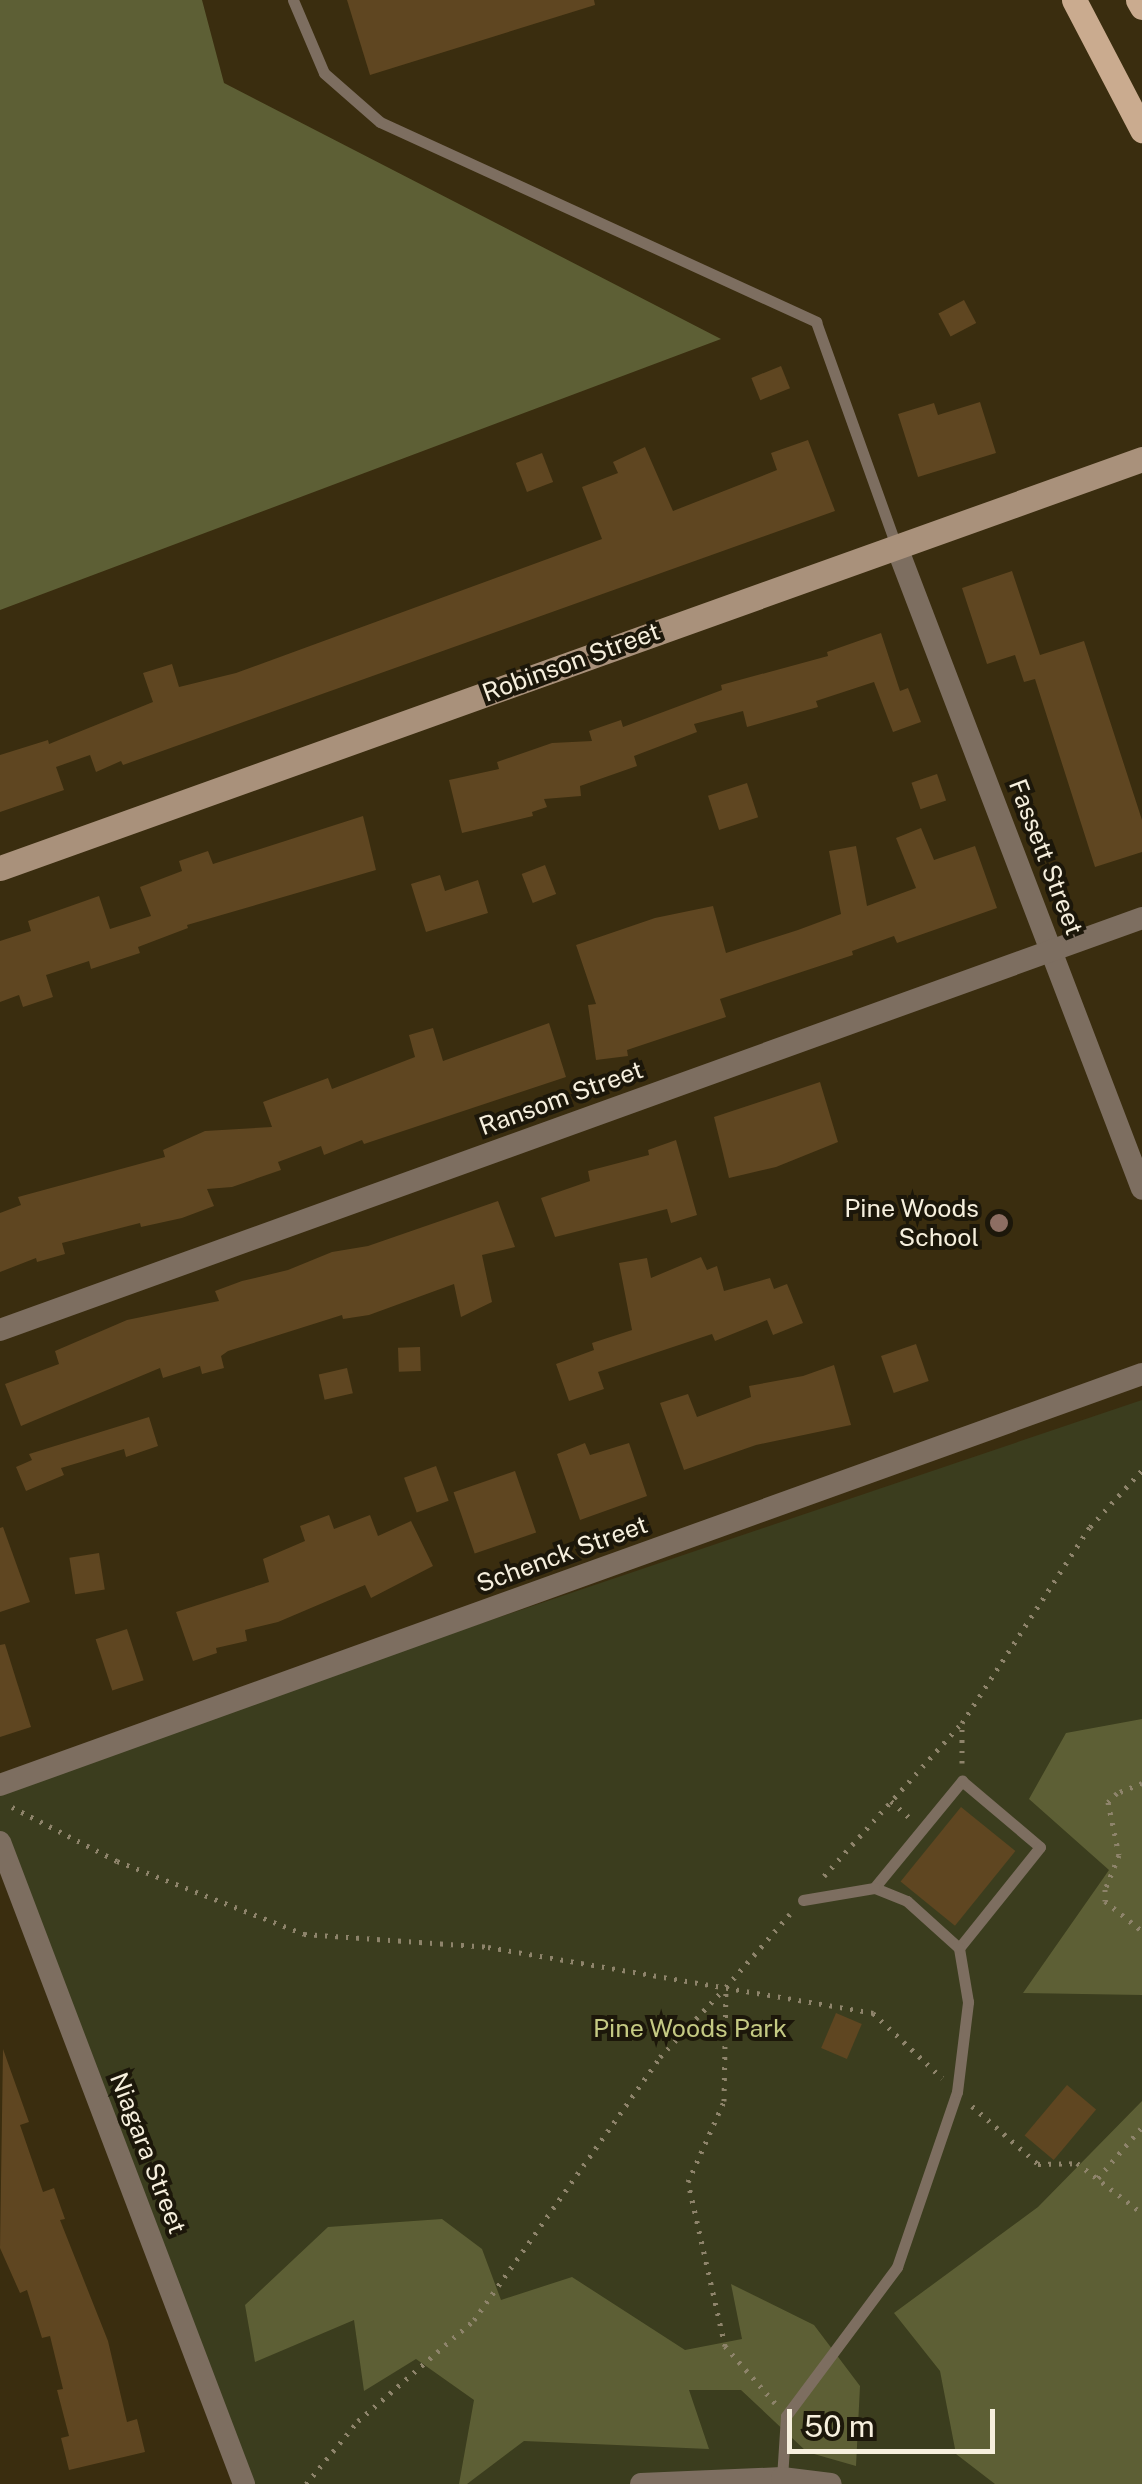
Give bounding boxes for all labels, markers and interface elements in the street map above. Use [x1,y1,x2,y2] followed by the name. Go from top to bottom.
[478,616,664,708] street label: Robinson Street
[1003,775,1089,939] street label: Fassett Street
[475,1054,647,1142] street label: Ransom Street
[844,1194,979,1253] place label: Pine Woods School
[988,1212,1010,1234] marker: Pine Woods School
[472,1509,652,1599] street label: Schenck Street
[593,2013,787,2043] park label: Pine Woods Park
[104,2068,192,2238] street label: Niagara Street
[792,2389,1000,2451] scale bar
[804,2408,875,2444] text: 50 m

